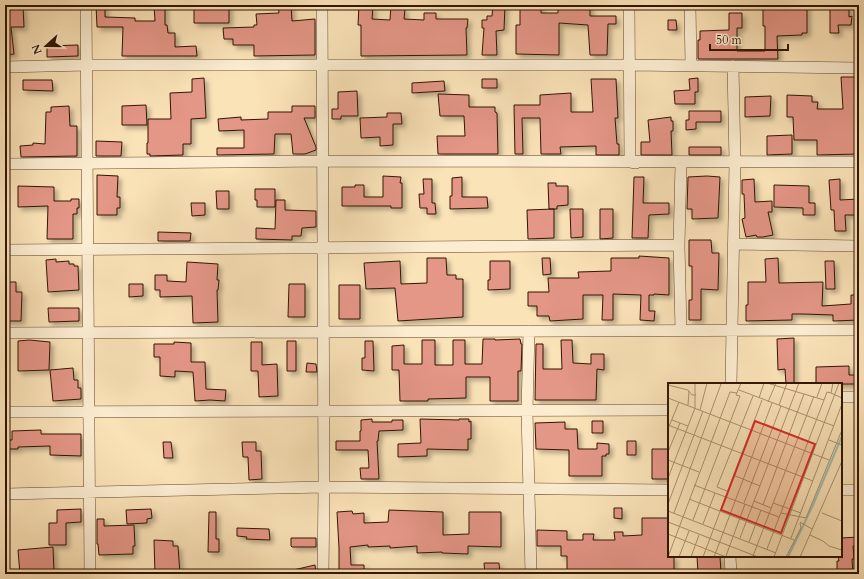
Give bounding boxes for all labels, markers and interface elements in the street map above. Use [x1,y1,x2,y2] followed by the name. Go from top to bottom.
[26,26,66,66] north arrow
[710,26,788,52] scale bar
[716,32,743,48] text: 50 m
[28,42,46,57] text: N
[668,383,842,557] inset map

